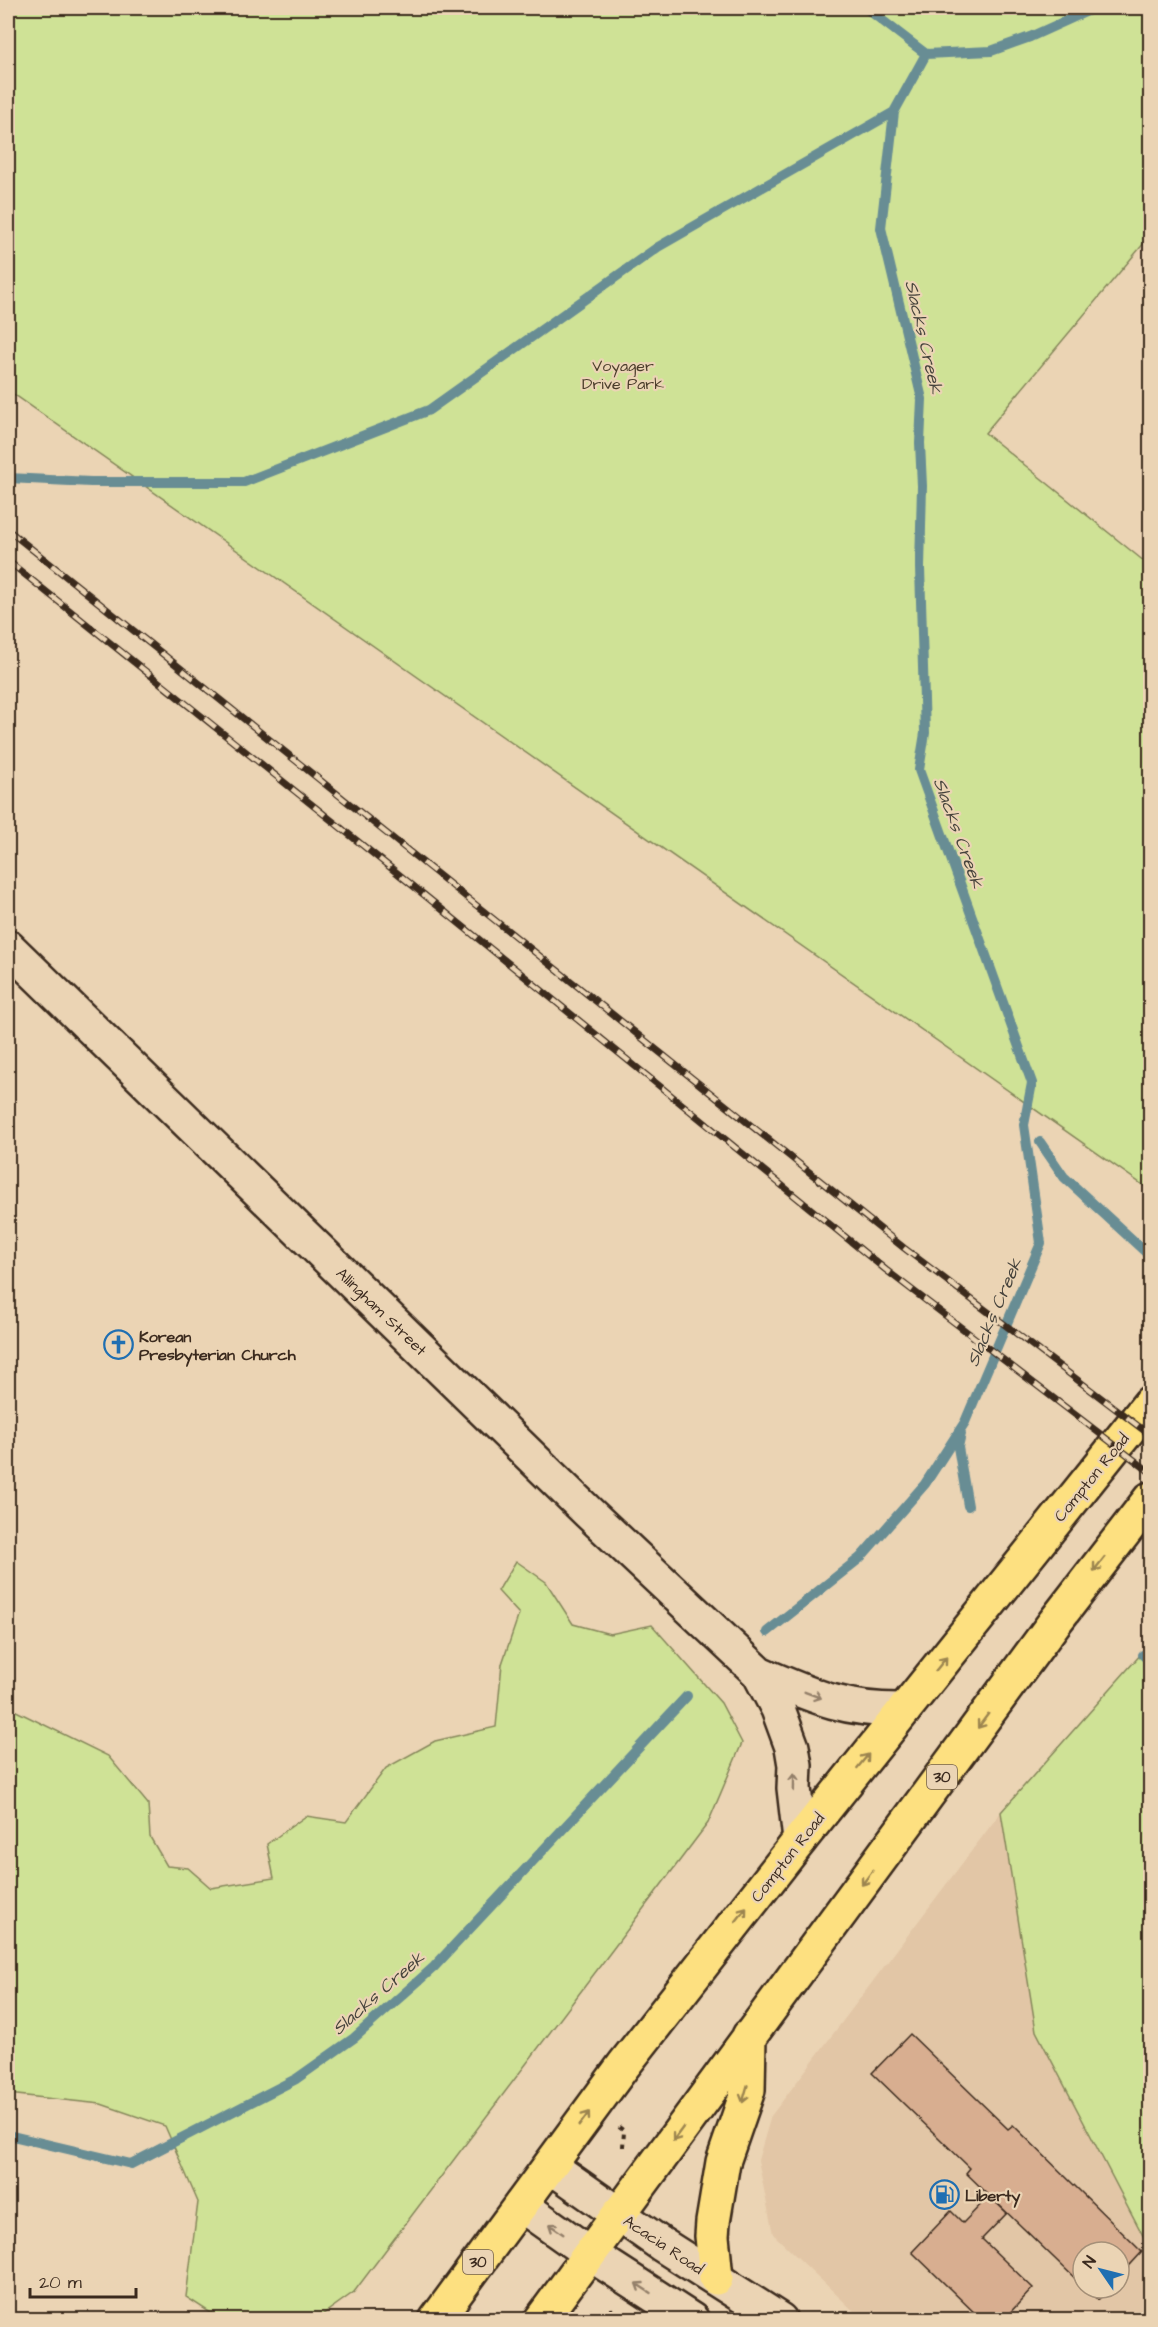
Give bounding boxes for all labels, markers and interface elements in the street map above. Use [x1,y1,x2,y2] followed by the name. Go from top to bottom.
[898,278,949,397] water label: Slacks Creek
[582,355,664,395] park label: Voyager Drive Park
[927,775,990,893] water label: Slacks Creek
[960,1253,1029,1370] water label: Slacks Creek
[330,1263,432,1362] street label: Allingham Street
[139,1326,297,1367] place label: Korean Presbyterian Church
[102,1329,134,1361] church icon: Korean Presbyterian Church
[1049,1429,1134,1527] street label: Compton Road
[1092,1556,1105,1572] one-way arrow
[934,1656,947,1672] one-way arrow
[803,1690,822,1701] one-way arrow
[976,1713,989,1729] one-way arrow
[856,1754,869,1770] one-way arrow
[927,1765,957,1789] road number: 30
[788,1772,800,1792] one-way arrow
[746,1808,830,1907] street label: Compton Road
[861,1870,874,1886] one-way arrow
[735,1908,748,1924] one-way arrow
[327,1945,431,2041] water label: Slacks Creek
[739,2084,750,2103] one-way arrow
[578,2111,590,2127] one-way arrow
[671,2125,684,2141] one-way arrow
[928,2179,960,2211] fuel station icon: Liberty
[965,2185,1020,2208] place label: Liberty
[619,2210,708,2280] street label: Acacia Road
[548,2223,564,2235] one-way arrow
[1071,2240,1131,2300] north arrow
[463,2250,493,2274] road number: 30
[1078,2252,1101,2272] text: N
[30,2261,136,2299] scale bar
[39,2270,82,2295] text: 20 m
[635,2282,652,2294] one-way arrow

